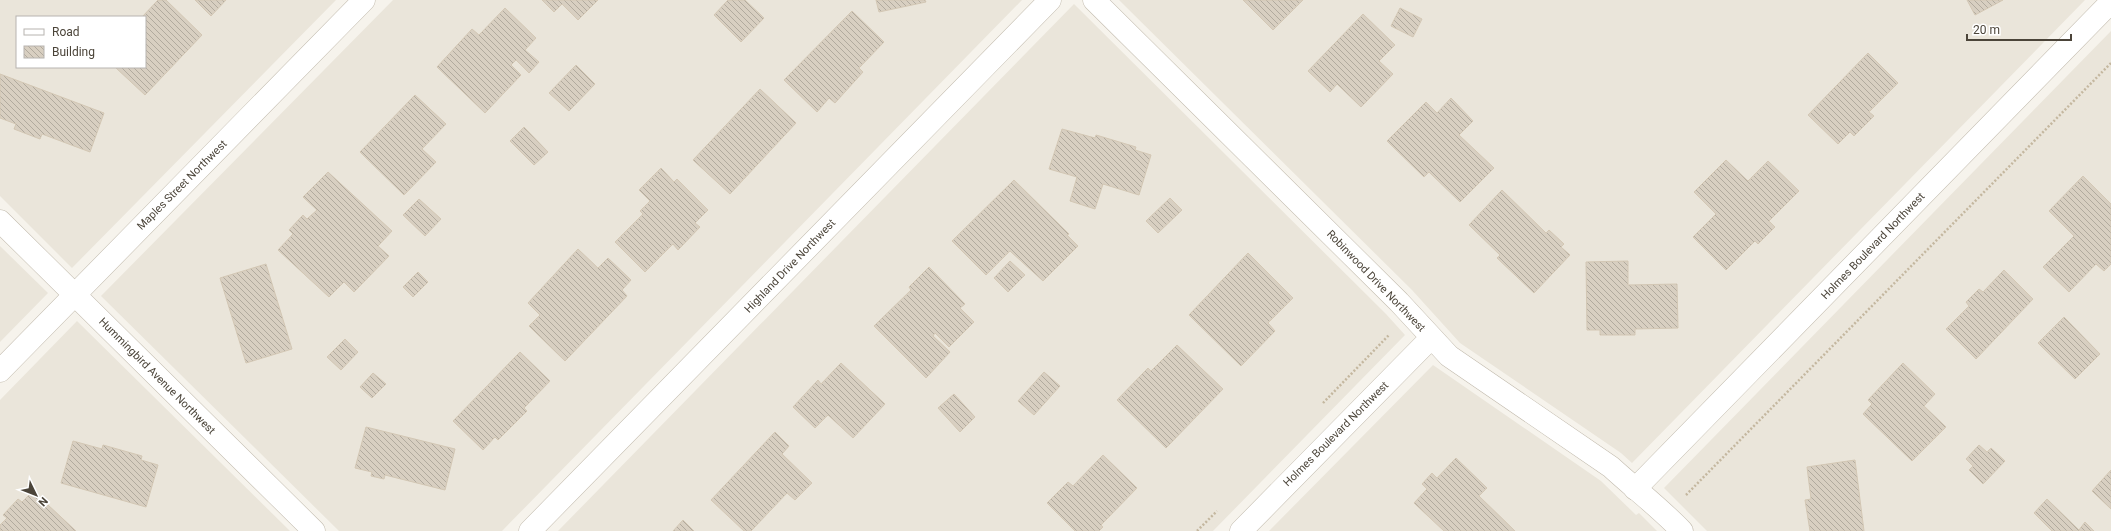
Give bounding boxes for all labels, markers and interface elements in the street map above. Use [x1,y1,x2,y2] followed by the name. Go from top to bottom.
[16,16,146,68] legend
[1967,16,2071,42] scale bar
[1973,23,2000,37] text: 20 m
[52,25,80,39] text: Road
[52,45,95,59] text: Building
[134,137,230,233] street label: Maples Street Northwest
[1819,190,1928,302] street label: Holmes Boulevard Northwest
[742,216,838,315] street label: Highland Drive Northwest
[1324,227,1428,335] street label: Robinwood Drive Northwest
[96,315,218,437] street label: Hummingbird Avenue Northwest
[1281,378,1392,489] street label: Holmes Boulevard Northwest
[16,475,56,515] north arrow
[35,494,50,509] text: N

